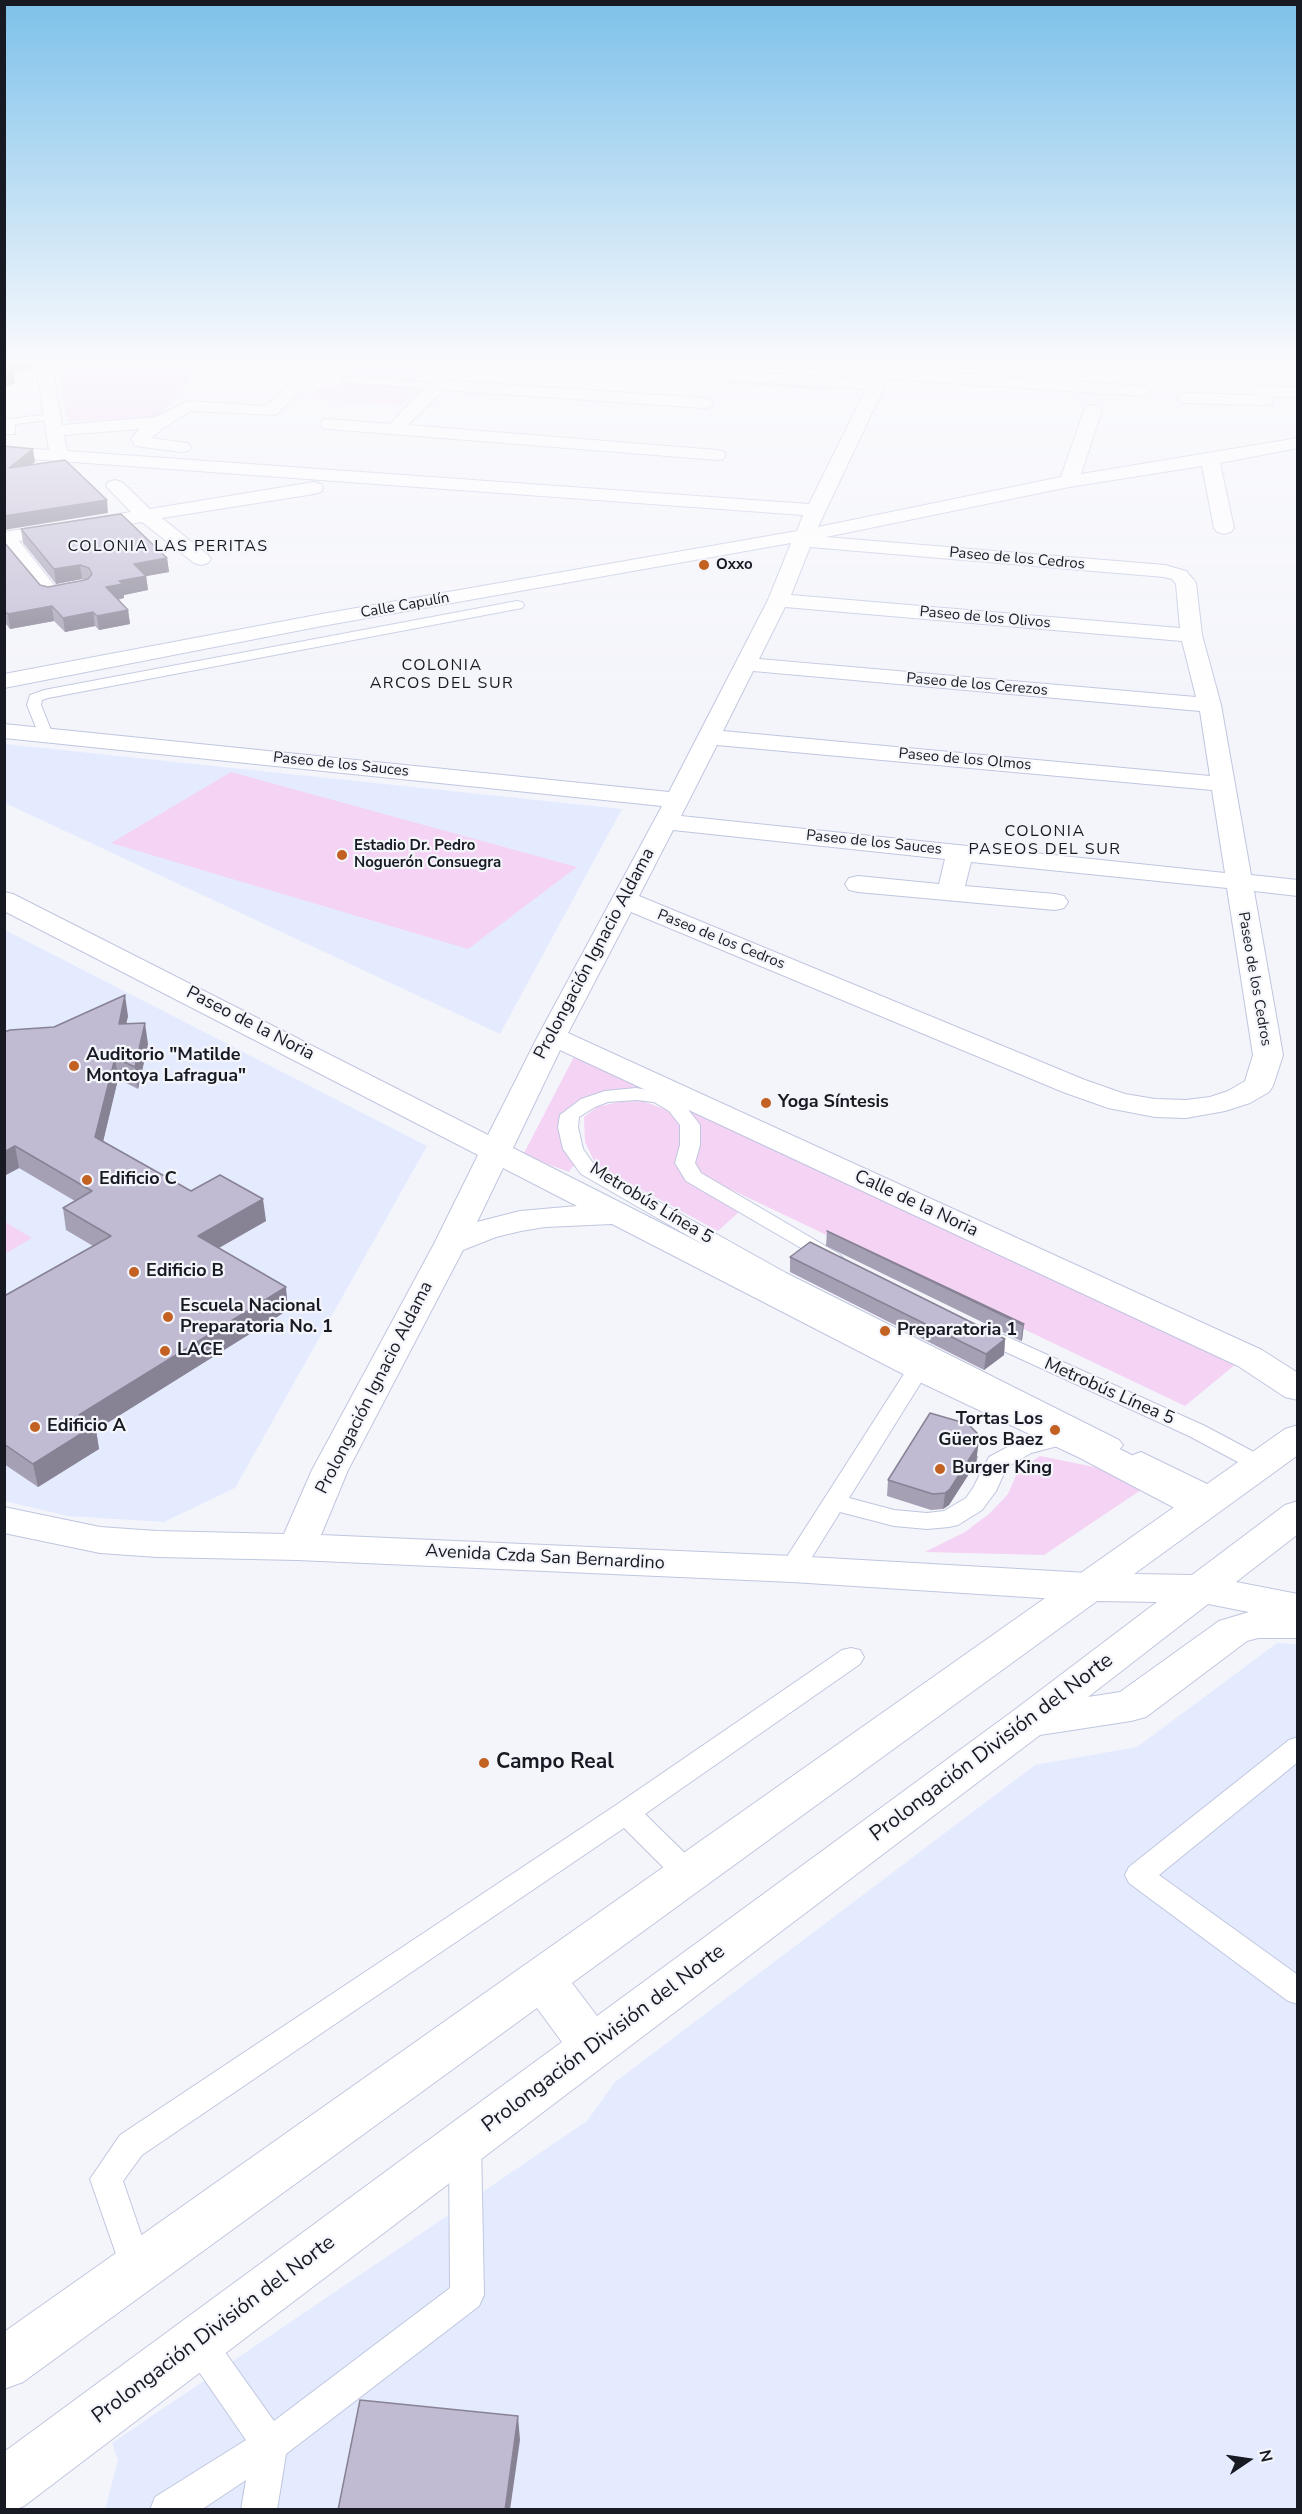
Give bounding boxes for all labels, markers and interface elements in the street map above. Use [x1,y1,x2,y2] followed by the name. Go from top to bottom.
[67,537,269,557] district label: COLONIA LAS PERITAS
[948,544,1086,574] street label: Paseo de los Cedros
[716,556,753,574] place label: Oxxo
[697,558,711,572] marker: Oxxo
[359,589,451,623] street label: Calle Capulín
[919,603,1051,633] street label: Paseo de los Olivos
[370,656,514,694] district label: COLONIA ARCOS DEL SUR
[906,670,1048,700] street label: Paseo de los Cerezos
[898,745,1032,775] street label: Paseo de los Olmos
[272,749,410,781] street label: Paseo de los Sauces
[968,822,1122,860] district label: COLONIA PASEOS DEL SUR
[805,827,943,859] street label: Paseo de los Sauces
[354,837,501,872] place label: Estadio Dr. Pedro Noguerón Consuegra
[530,845,660,1063] street label: Prolongación Ignacio Aldama
[335,848,349,862] marker: Estadio Dr. Pedro Noguerón Consuegra
[655,906,787,974] street label: Paseo de los Cedros
[1233,910,1275,1048] street label: Paseo de los Cedros
[182,982,318,1066] street label: Paseo de la Noria
[86,1045,246,1088] place label: Auditorio "Matilde Montoya Lafragua"
[67,1059,81,1073] marker: Auditorio "Matilde Montoya Lafragua"
[778,1092,889,1114] place label: Yoga Síntesis
[759,1096,773,1110] marker: Yoga Síntesis
[585,1159,717,1249] street label: Metrobús Línea 5
[851,1166,981,1242] street label: Calle de la Noria
[99,1169,177,1191] place label: Edificio C
[80,1173,94,1187] marker: Edificio C
[146,1261,224,1283] place label: Edificio B
[127,1265,141,1279] marker: Edificio B
[312,1278,438,1498] street label: Prolongación Ignacio Aldama
[180,1296,333,1338] place label: Escuela Nacional Preparatoria No. 1
[161,1310,175,1324] marker: Escuela Nacional Preparatoria No. 1
[897,1320,1017,1342] place label: Preparatoria 1
[878,1324,892,1338] marker: Preparatoria 1
[177,1340,223,1362] place label: LACE
[158,1344,172,1358] marker: LACE
[1041,1354,1177,1430] street label: Metrobús Línea 5
[938,1409,1043,1452] place label: Tortas Los Güeros Baez
[47,1416,126,1438] place label: Edificio A
[28,1420,42,1434] marker: Edificio A
[1048,1423,1062,1437] marker: Tortas Los Güeros Baez
[952,1458,1052,1480] place label: Burger King
[933,1462,947,1476] marker: Burger King
[425,1541,665,1575] street label: Avenida Czda San Bernardino
[866,1648,1118,1848] street label: Prolongación División del Norte
[496,1750,614,1776] place label: Campo Real
[477,1756,491,1770] marker: Campo Real
[478,1939,730,2139] street label: Prolongación División del Norte
[88,2230,340,2430] street label: Prolongación División del Norte
[1218,2430,1278,2490] north arrow
[1253,2448,1278,2464] text: N

